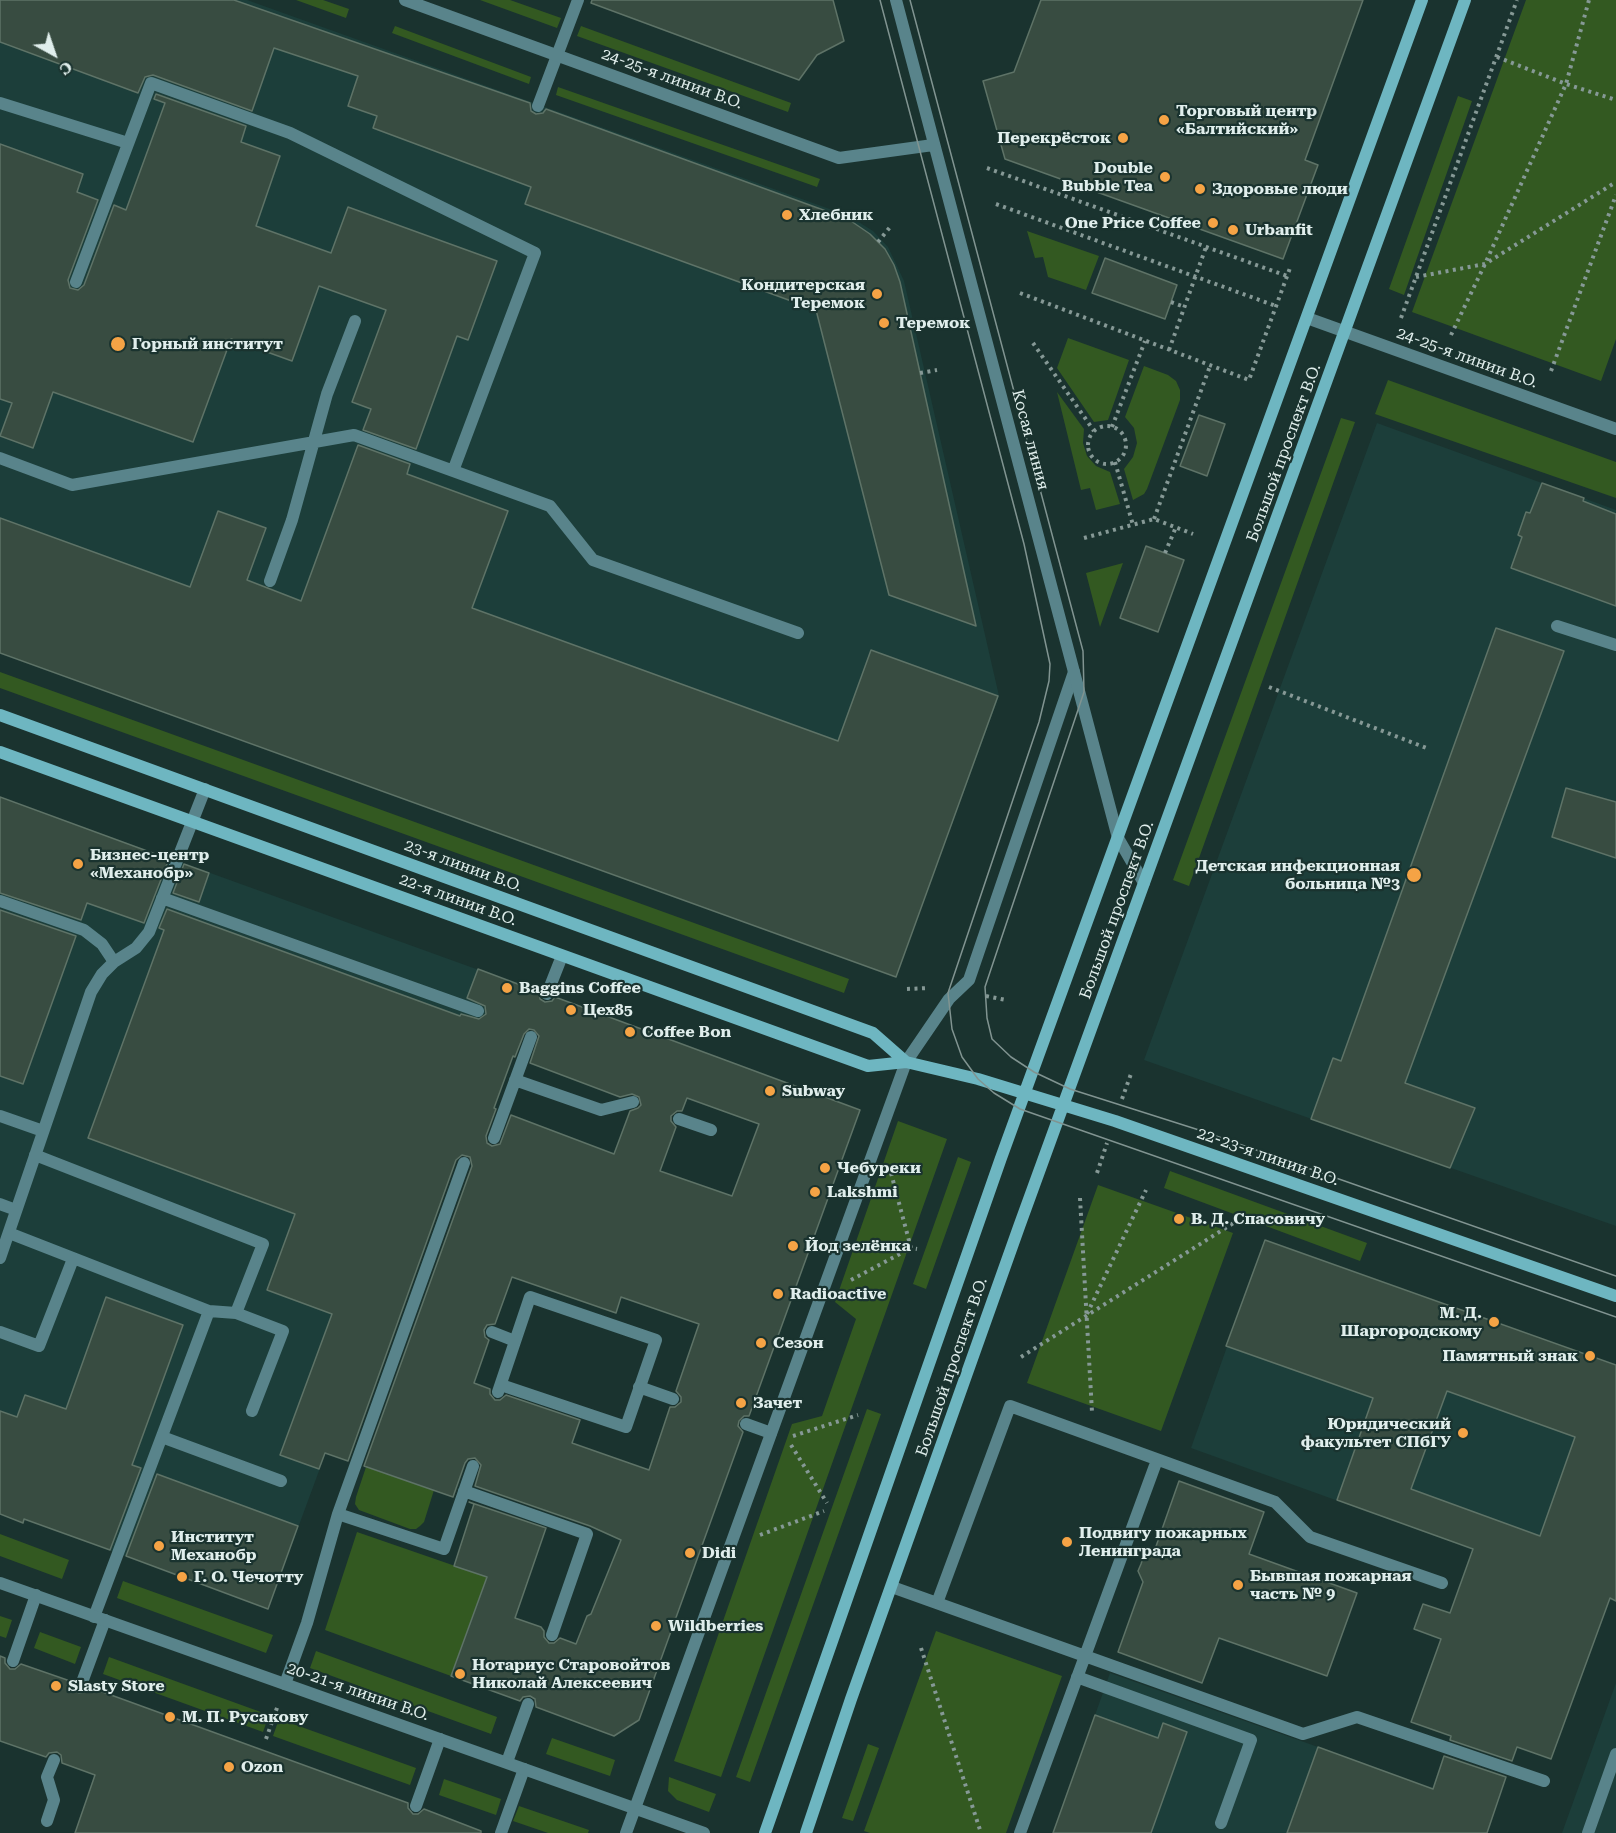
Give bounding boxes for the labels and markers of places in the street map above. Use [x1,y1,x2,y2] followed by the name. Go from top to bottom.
[1176,101,1317,139] place label: Торговый центр «Балтийский»
[1157,113,1171,127] marker: Торговый центр «Балтийский»
[997,128,1111,148] place label: Перекрёсток
[1116,131,1130,145] marker: Перекрёсток
[1062,158,1153,196] place label: Double Bubble Tea
[1158,170,1172,184] marker: Double Bubble Tea
[1212,179,1348,199] place label: Здоровые люди
[1193,182,1207,196] marker: Здоровые люди
[799,205,873,225] place label: Хлебник
[780,208,794,222] marker: Хлебник
[1065,213,1201,233] place label: One Price Coffee
[1206,216,1220,230] marker: One Price Coffee
[1245,220,1313,240] place label: Urbanfit
[1226,223,1240,237] marker: Urbanfit
[741,275,865,313] place label: Кондитерская Теремок
[870,287,884,301] marker: Кондитерская Теремок
[896,313,970,333] place label: Теремок
[877,316,891,330] marker: Теремок
[132,334,283,354] place label: Горный институт
[109,335,127,353] marker: Горный институт
[90,845,209,883] place label: Бизнес-центр «Механобр»
[1196,856,1400,894] place label: Детская инфекционная больница №3
[71,857,85,871] marker: Бизнес-центр «Механобр»
[1405,866,1423,884] marker: Детская инфекционная больница №3
[519,978,641,998] place label: Baggins Coffee
[500,981,514,995] marker: Baggins Coffee
[583,1000,633,1020] place label: Цех85
[564,1003,578,1017] marker: Цех85
[642,1022,731,1042] place label: Coffee Bon
[623,1025,637,1039] marker: Coffee Bon
[782,1081,845,1101] place label: Subway
[763,1084,777,1098] marker: Subway
[837,1158,921,1178] place label: Чебуреки
[818,1161,832,1175] marker: Чебуреки
[827,1182,897,1202] place label: Lakshmi
[808,1185,822,1199] marker: Lakshmi
[1191,1209,1325,1229] place label: В. Д. Спасовичу
[1172,1212,1186,1226] marker: В. Д. Спасовичу
[805,1236,911,1256] place label: Йод зелёнка
[786,1239,800,1253] marker: Йод зелёнка
[790,1284,886,1304] place label: Radioactive
[771,1287,785,1301] marker: Radioactive
[1341,1303,1482,1341] place label: М. Д. Шаргородскому
[1487,1315,1501,1329] marker: М. Д. Шаргородскому
[773,1333,824,1353] place label: Сезон
[754,1336,768,1350] marker: Сезон
[1442,1346,1578,1366] place label: Памятный знак
[1583,1349,1597,1363] marker: Памятный знак
[753,1393,802,1413] place label: Зачет
[734,1396,748,1410] marker: Зачет
[1301,1414,1451,1452] place label: Юридический факультет СПбГУ
[1456,1426,1470,1440] marker: Юридический факультет СПбГУ
[1079,1523,1247,1561] place label: Подвигу пожарных Ленинграда
[171,1527,257,1565] place label: Институт Механобр
[1060,1535,1074,1549] marker: Подвигу пожарных Ленинграда
[152,1539,166,1553] marker: Институт Механобр
[702,1543,736,1563] place label: Didi
[683,1546,697,1560] marker: Didi
[1250,1566,1412,1604] place label: Бывшая пожарная часть № 9
[194,1567,304,1587] place label: Г. О. Чечотту
[175,1570,189,1584] marker: Г. О. Чечотту
[1231,1578,1245,1592] marker: Бывшая пожарная часть № 9
[668,1616,763,1636] place label: Wildberries
[649,1619,663,1633] marker: Wildberries
[472,1655,671,1693] place label: Нотариус Старовойтов Николай Алексеевич
[453,1667,467,1681] marker: Нотариус Старовойтов Николай Алексеевич
[68,1676,165,1696] place label: Slasty Store
[49,1679,63,1693] marker: Slasty Store
[182,1707,308,1727] place label: М. П. Русакову
[163,1710,177,1724] marker: М. П. Русакову
[241,1757,283,1777] place label: Ozon
[222,1760,236,1774] marker: Ozon

